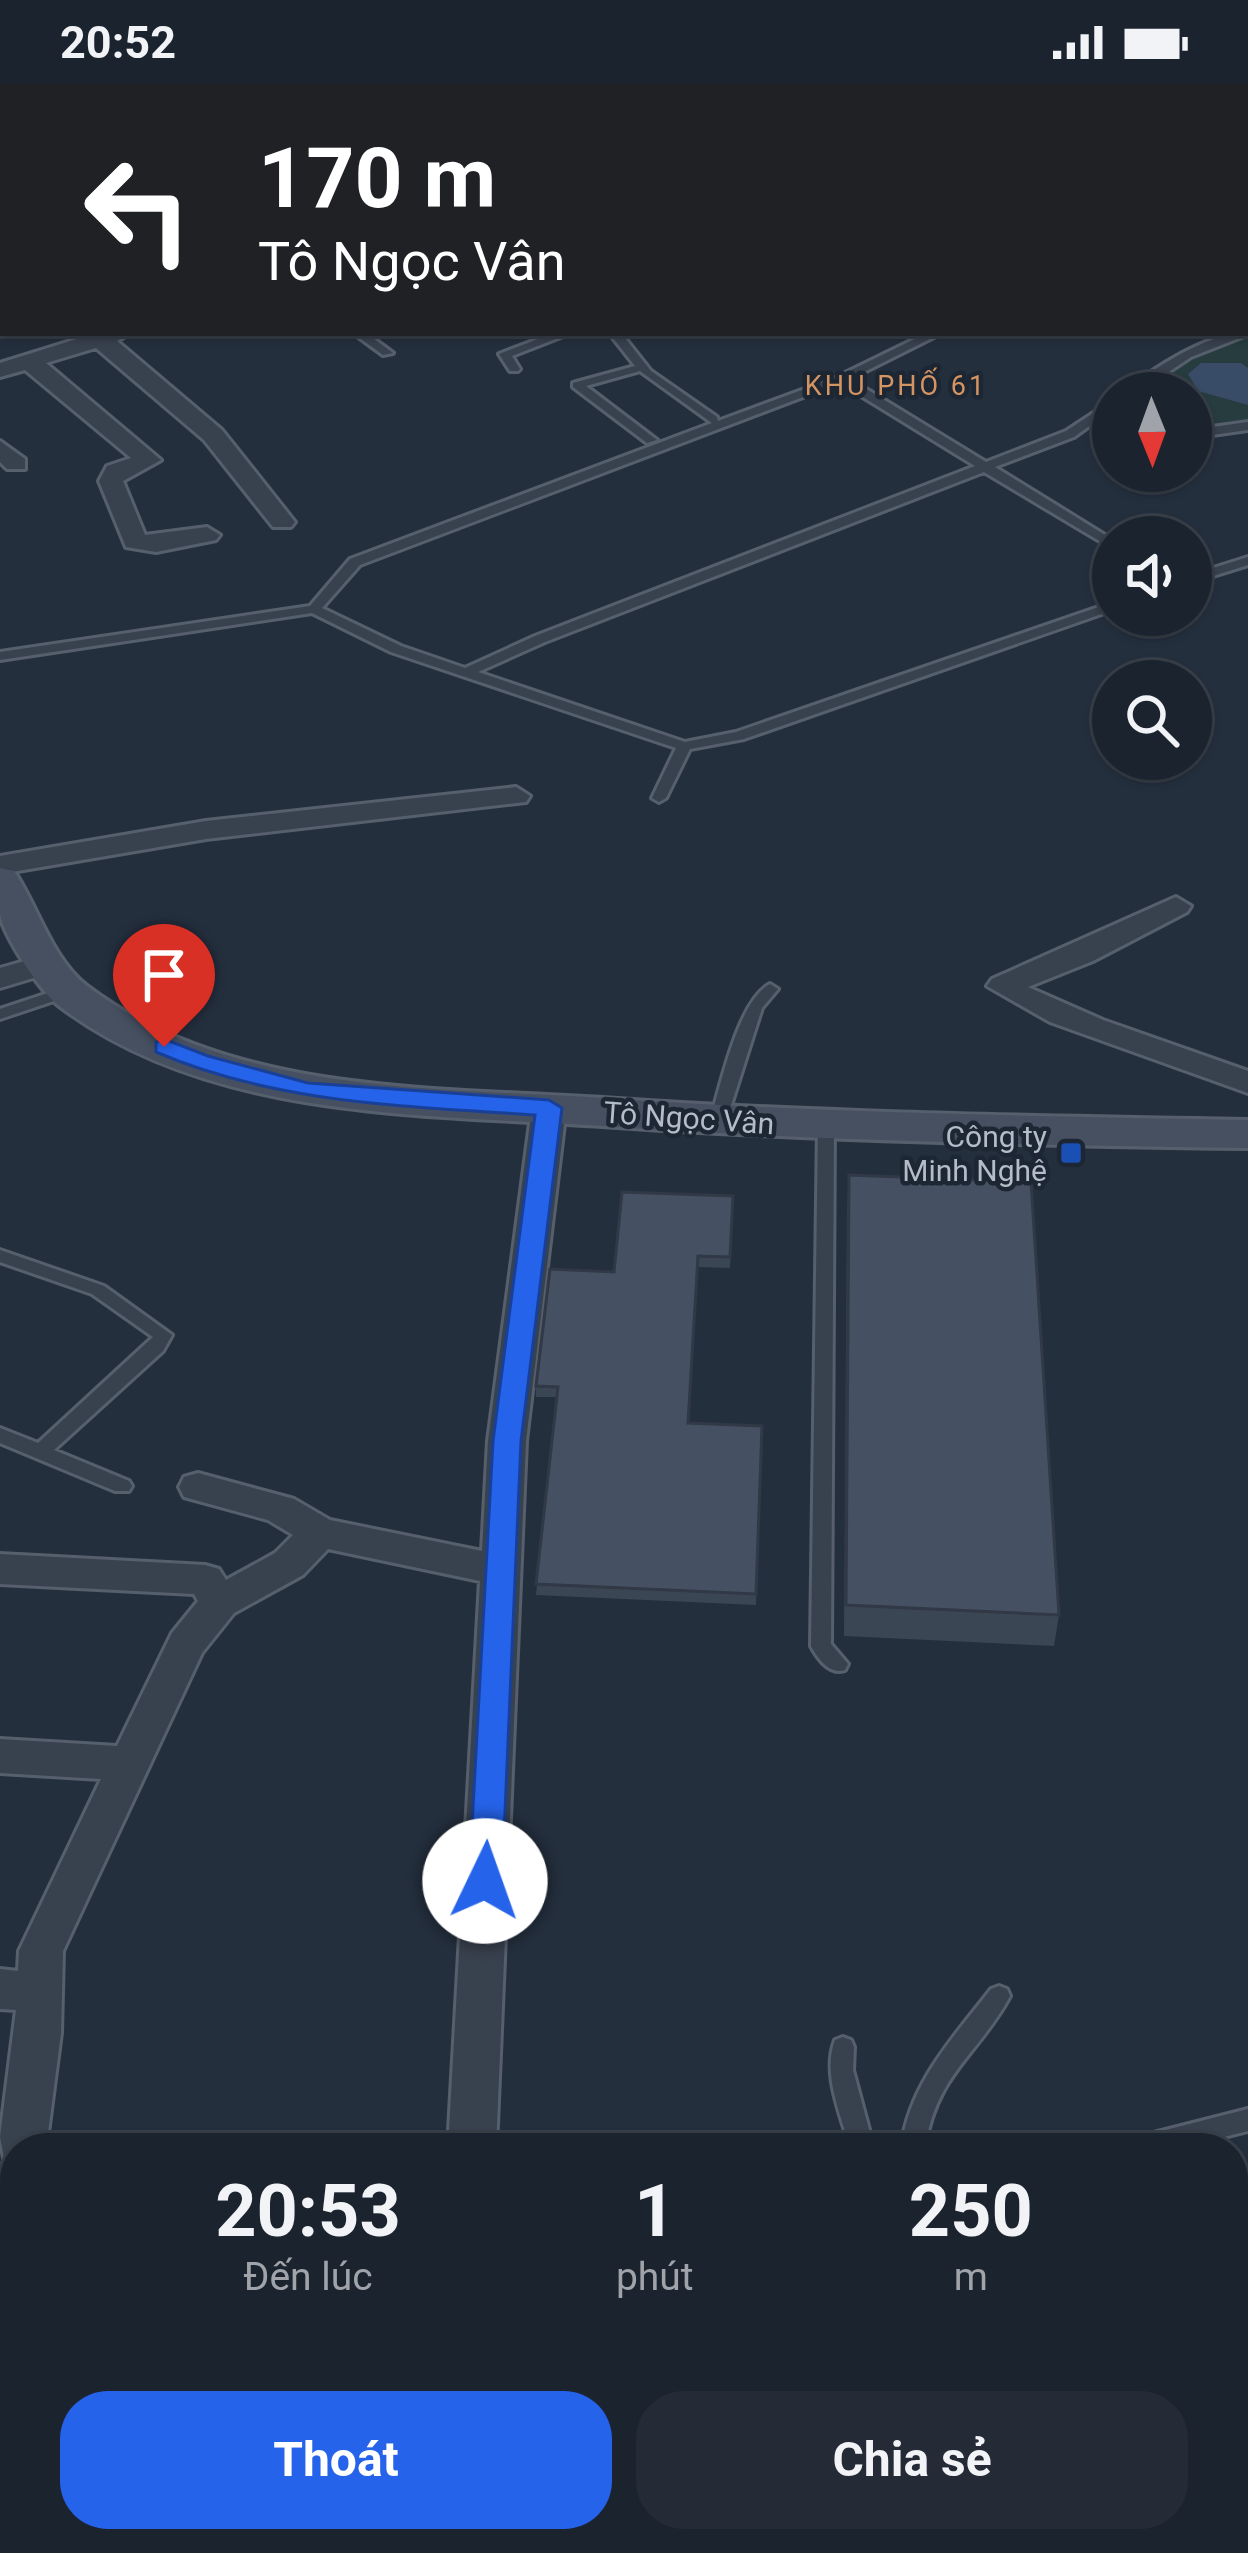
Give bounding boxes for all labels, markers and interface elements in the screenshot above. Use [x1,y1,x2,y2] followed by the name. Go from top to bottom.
[60,16,176,69] text: 20:52
[258,129,496,228] text: 170 m
[60,132,216,288] icon: left
[258,230,565,293] text: Tô Ngọc Vân
[805,367,987,402] district label: KHU PHỐ 61
[1092,372,1212,492] north arrow
[1092,372,1212,780] map controls
[1092,516,1212,636] button: sound
[1092,660,1212,780] button: search
[113,924,215,1047] pin
[131,942,197,1008] icon: arrive
[603,1095,775,1141] street label: Tô Ngọc Vân
[902,1119,1047,1188] place label: Công ty Minh Nghệ
[1058,1140,1084,1166] marker: Công ty Minh Nghệ
[422,1818,548,1944] position arrow
[215,2169,401,2254] text: 20:53
[634,2169,675,2254] text: 1
[909,2169,1033,2254] text: 250
[243,2254,373,2300] text: Đến lúc
[616,2254,694,2300] text: phút
[954,2254,988,2300] text: m
[60,2391,612,2529] button: Thoát
[636,2391,1188,2529] button: Chia sẻ

